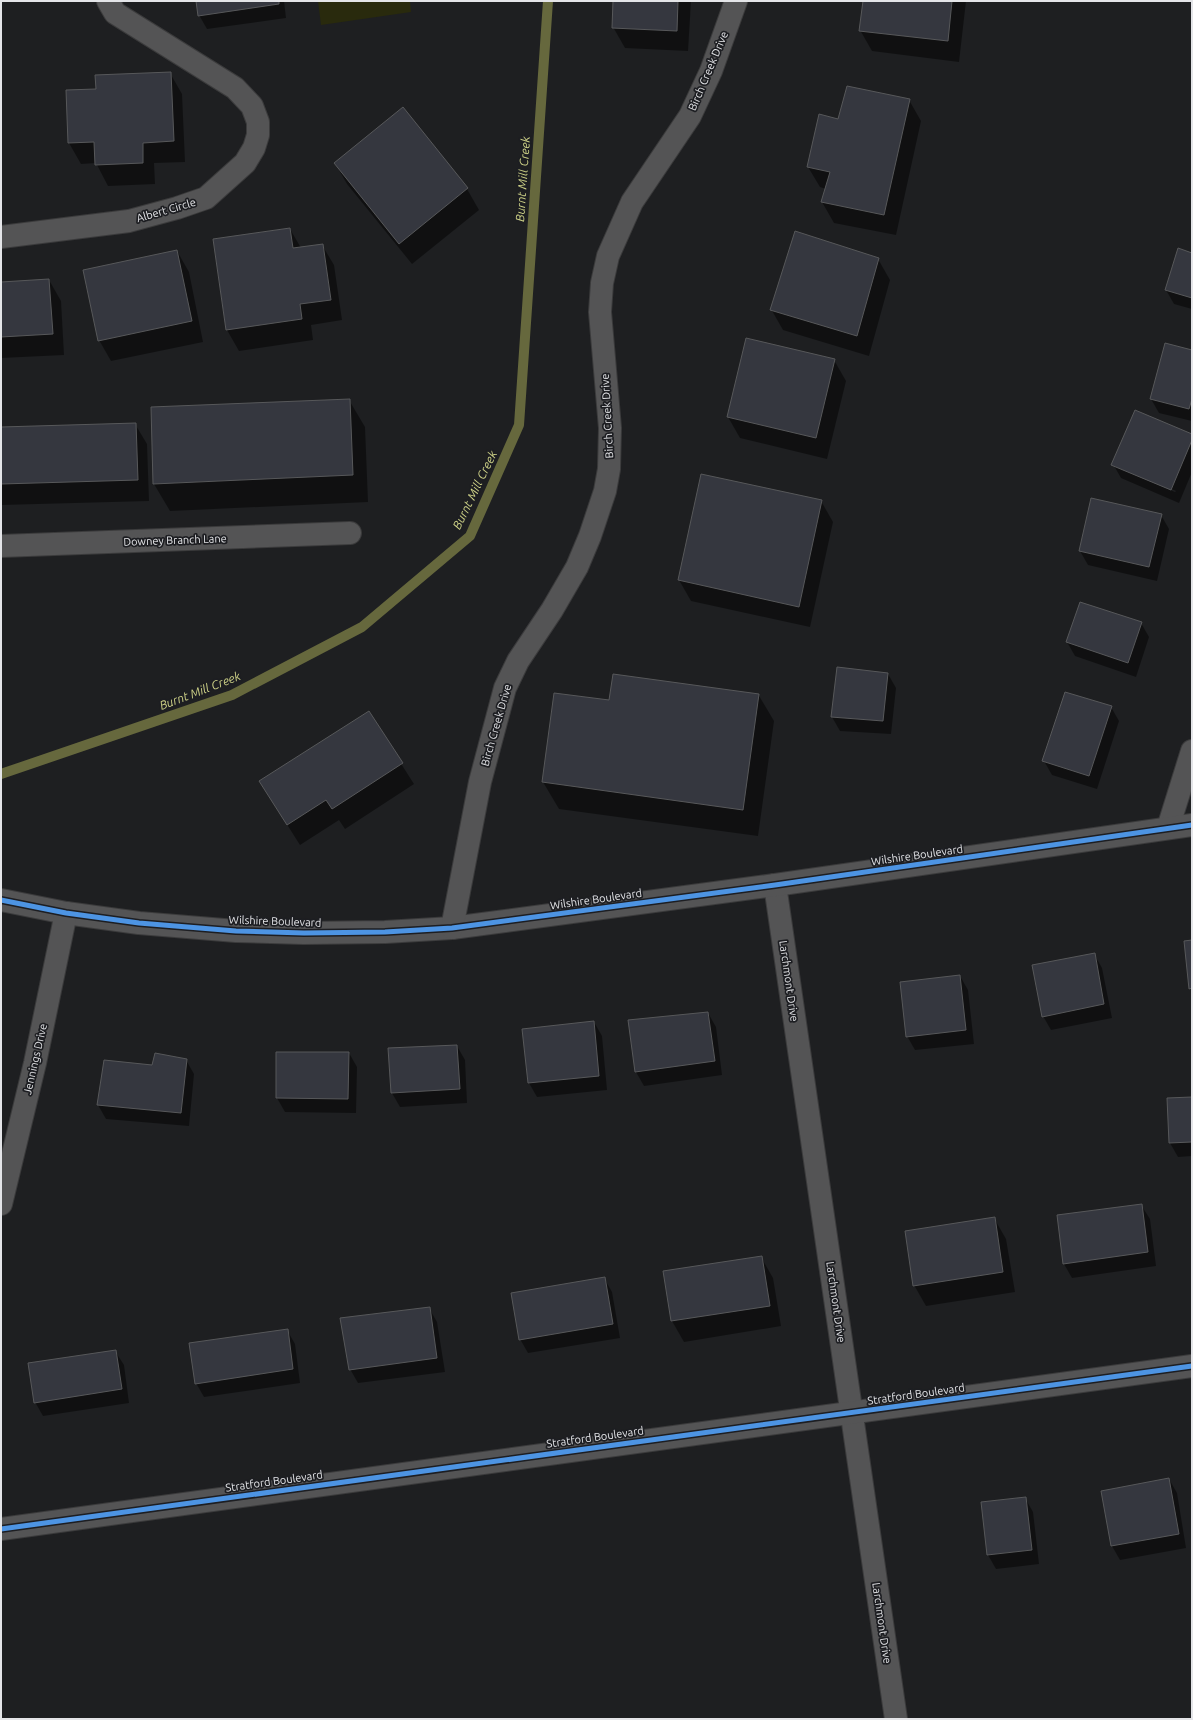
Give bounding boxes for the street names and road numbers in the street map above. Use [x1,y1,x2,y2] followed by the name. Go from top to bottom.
[686,30,730,112] street label: Birch Creek Drive
[135,196,197,224] street label: Albert Circle
[599,373,615,459] street label: Birch Creek Drive
[123,532,227,548] street label: Downey Branch Lane
[479,683,513,767] street label: Birch Creek Drive
[870,843,964,867] street label: Wilshire Boulevard
[549,887,643,911] street label: Wilshire Boulevard
[228,913,322,929] street label: Wilshire Boulevard
[777,940,801,1022] street label: Larchmont Drive
[21,1022,49,1096] street label: Jennings Drive
[824,1261,848,1343] street label: Larchmont Drive
[867,1381,965,1407] street label: Stratford Boulevard
[546,1424,644,1450] street label: Stratford Boulevard
[225,1468,323,1494] street label: Stratford Boulevard
[870,1582,894,1664] street label: Larchmont Drive

